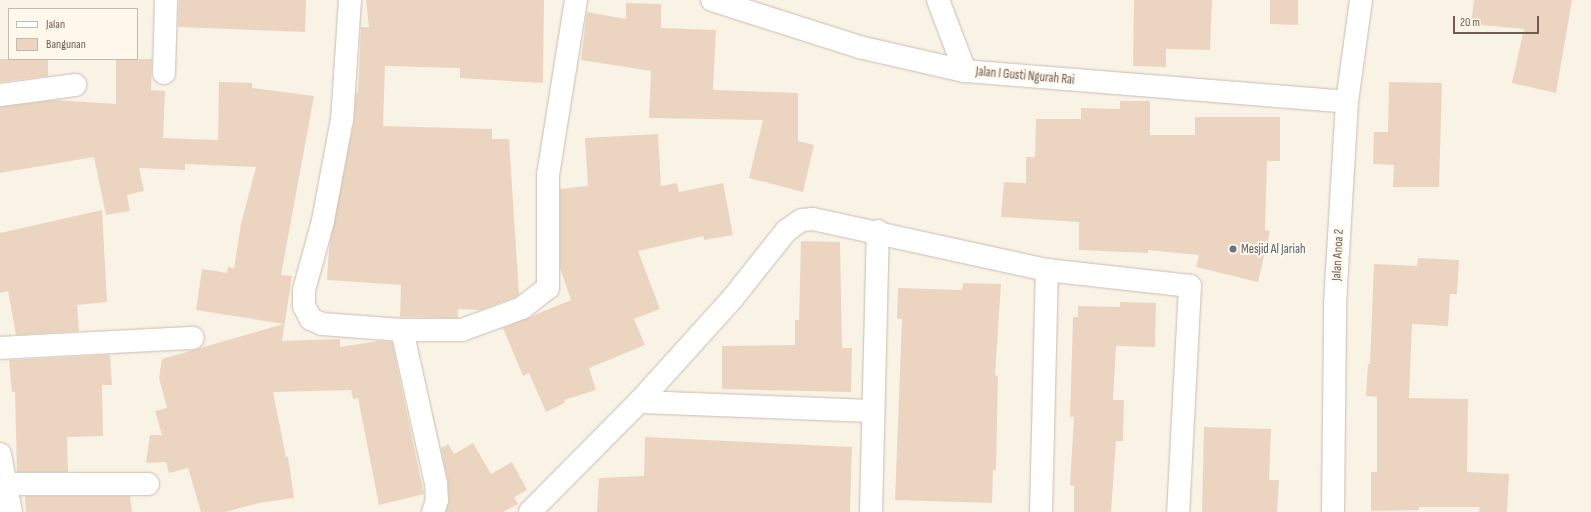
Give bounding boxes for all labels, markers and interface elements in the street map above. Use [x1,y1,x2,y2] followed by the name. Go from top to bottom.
[8,8,138,60] legend
[1455,8,1541,34] scale bar
[1460,15,1480,30] text: 20 m
[46,17,65,32] text: Jalan
[46,37,86,52] text: Bangunan
[975,64,1075,88] street label: Jalan I Gusti Ngurah Rai
[1329,229,1347,281] street label: Jalan Anoa 2
[1241,241,1305,257] place label: Mesjid Al Jariah
[1228,244,1238,254] marker: Mesjid Al Jariah

